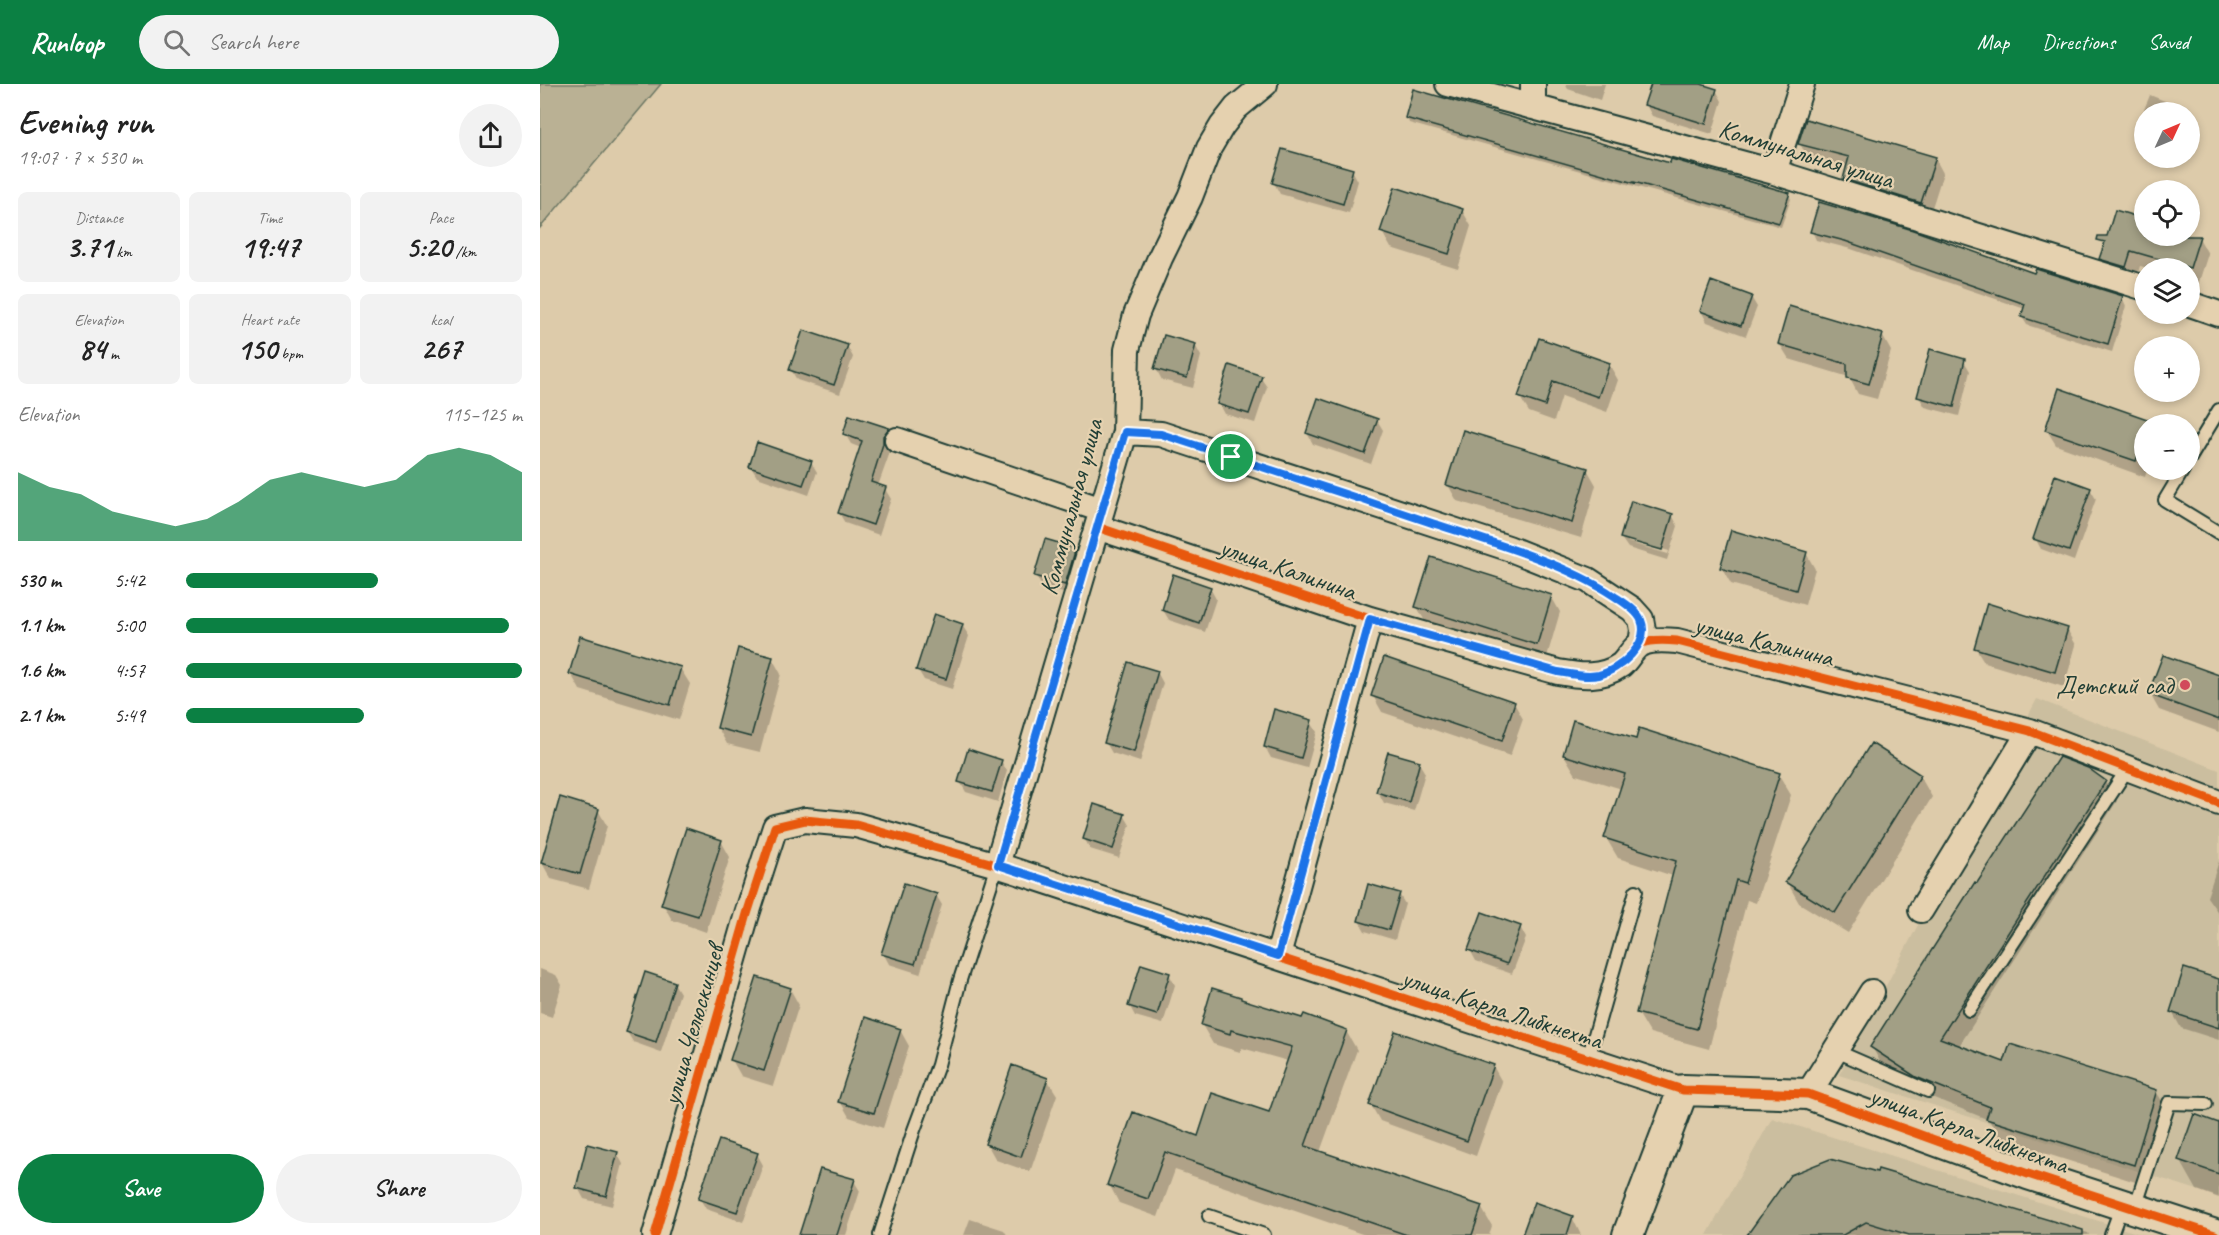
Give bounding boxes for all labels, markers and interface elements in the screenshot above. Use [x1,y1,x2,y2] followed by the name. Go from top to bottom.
[139,15,559,69] search box
[30,25,103,60] text: Runloop
[160,26,193,59] icon: search
[208,28,298,56] text: Search here
[1977,29,2009,55] text: Map
[2042,29,2115,55] text: Directions
[2148,29,2189,55] text: Saved
[18,101,153,143] text: Evening run
[2134,102,2200,168] north arrow
[2134,102,2200,480] map controls
[459,104,522,167] button: share
[1715,112,1899,197] street label: Коммунальная улица
[18,145,142,170] text: 19:07 · 7 × 530 m
[2134,180,2200,246] button: locate
[75,208,123,228] text: Distance
[258,208,282,228] text: Time
[429,208,453,228] text: Pace
[66,228,112,266] text: 3.71
[240,228,300,266] text: 19:47
[406,228,452,266] text: 5:20
[112,242,132,262] text: km
[452,242,476,262] text: /km
[2134,258,2200,324] button: layers
[74,310,124,330] text: Elevation
[241,310,299,330] text: Heart rate
[430,310,452,330] text: kcal
[79,330,106,368] text: 84
[237,330,277,368] text: 150
[420,330,462,368] text: 267
[2134,336,2200,402] button: +
[106,344,119,364] text: m
[277,344,303,364] text: bpm
[18,402,80,427] text: Elevation
[443,402,522,427] text: 115–125 m
[1032,414,1111,598] street label: Коммунальная улица
[2134,414,2200,480] button: −
[1205,431,1256,482] pin
[1214,440,1247,473] icon: arrive
[1214,530,1362,608] street label: улица Калинина
[18,568,61,593] text: 530 m
[114,568,145,593] text: 5:42
[1689,607,1838,675] street label: улица Калинина
[18,613,65,638] text: 1.1 km
[114,613,145,638] text: 5:00
[18,658,65,683] text: 1.6 km
[114,658,145,683] text: 4:57
[2056,669,2176,702] place label: Детский сад
[2178,678,2192,692] marker: Детский сад
[18,703,65,728] text: 2.1 km
[114,703,145,728] text: 5:49
[654,937,733,1111] street label: улица Челюскинцев
[1396,960,1608,1057] street label: улица Карла Либкнехта
[1863,1078,2074,1182] street label: улица Карла Либкнехта
[18,1154,264,1223] button: Save
[276,1154,522,1223] button: Share

